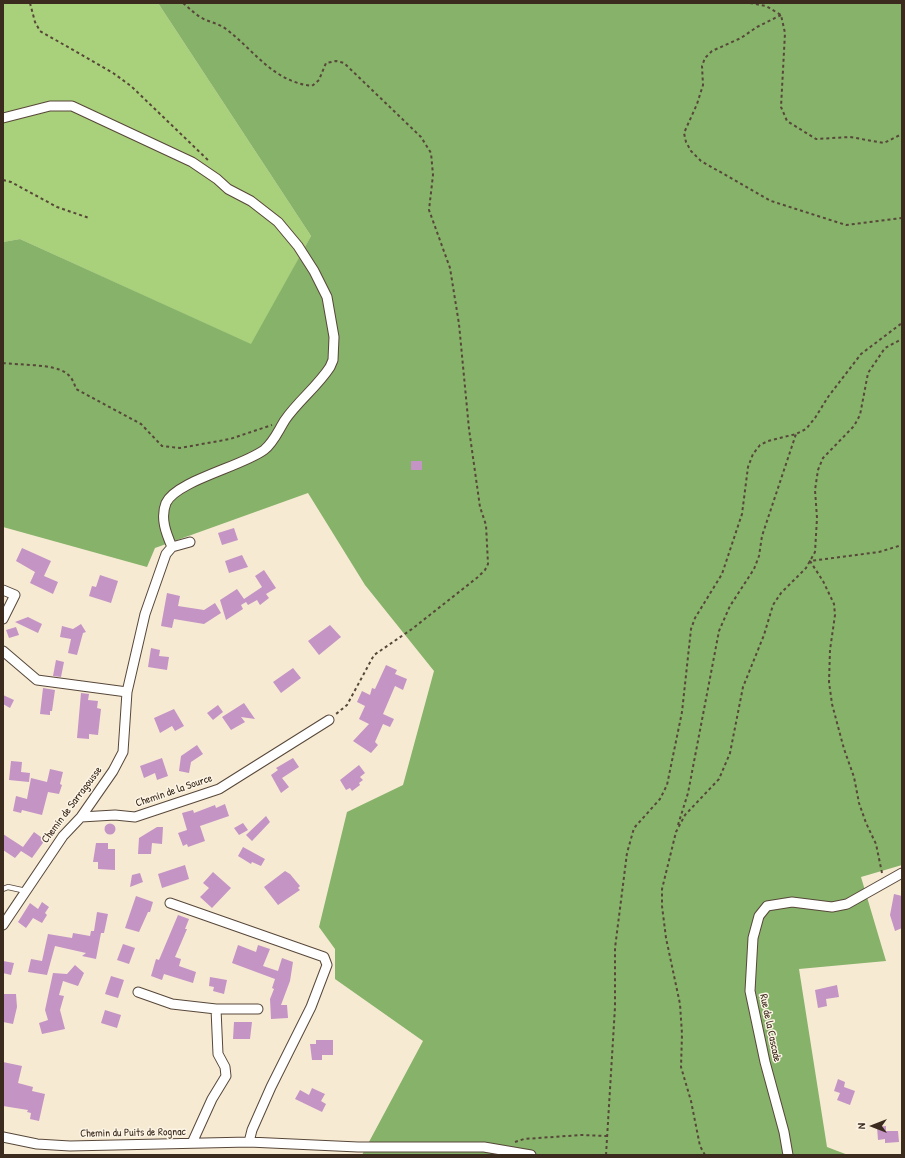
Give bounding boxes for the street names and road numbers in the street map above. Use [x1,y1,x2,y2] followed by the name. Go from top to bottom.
[39,764,105,846] street label: Chemin de Sarragousse
[134,772,214,810] street label: Chemin de la Source
[756,993,784,1063] street label: Rue de la Cascade
[80,1125,186,1141] street label: Chemin du Puits de Rognac

